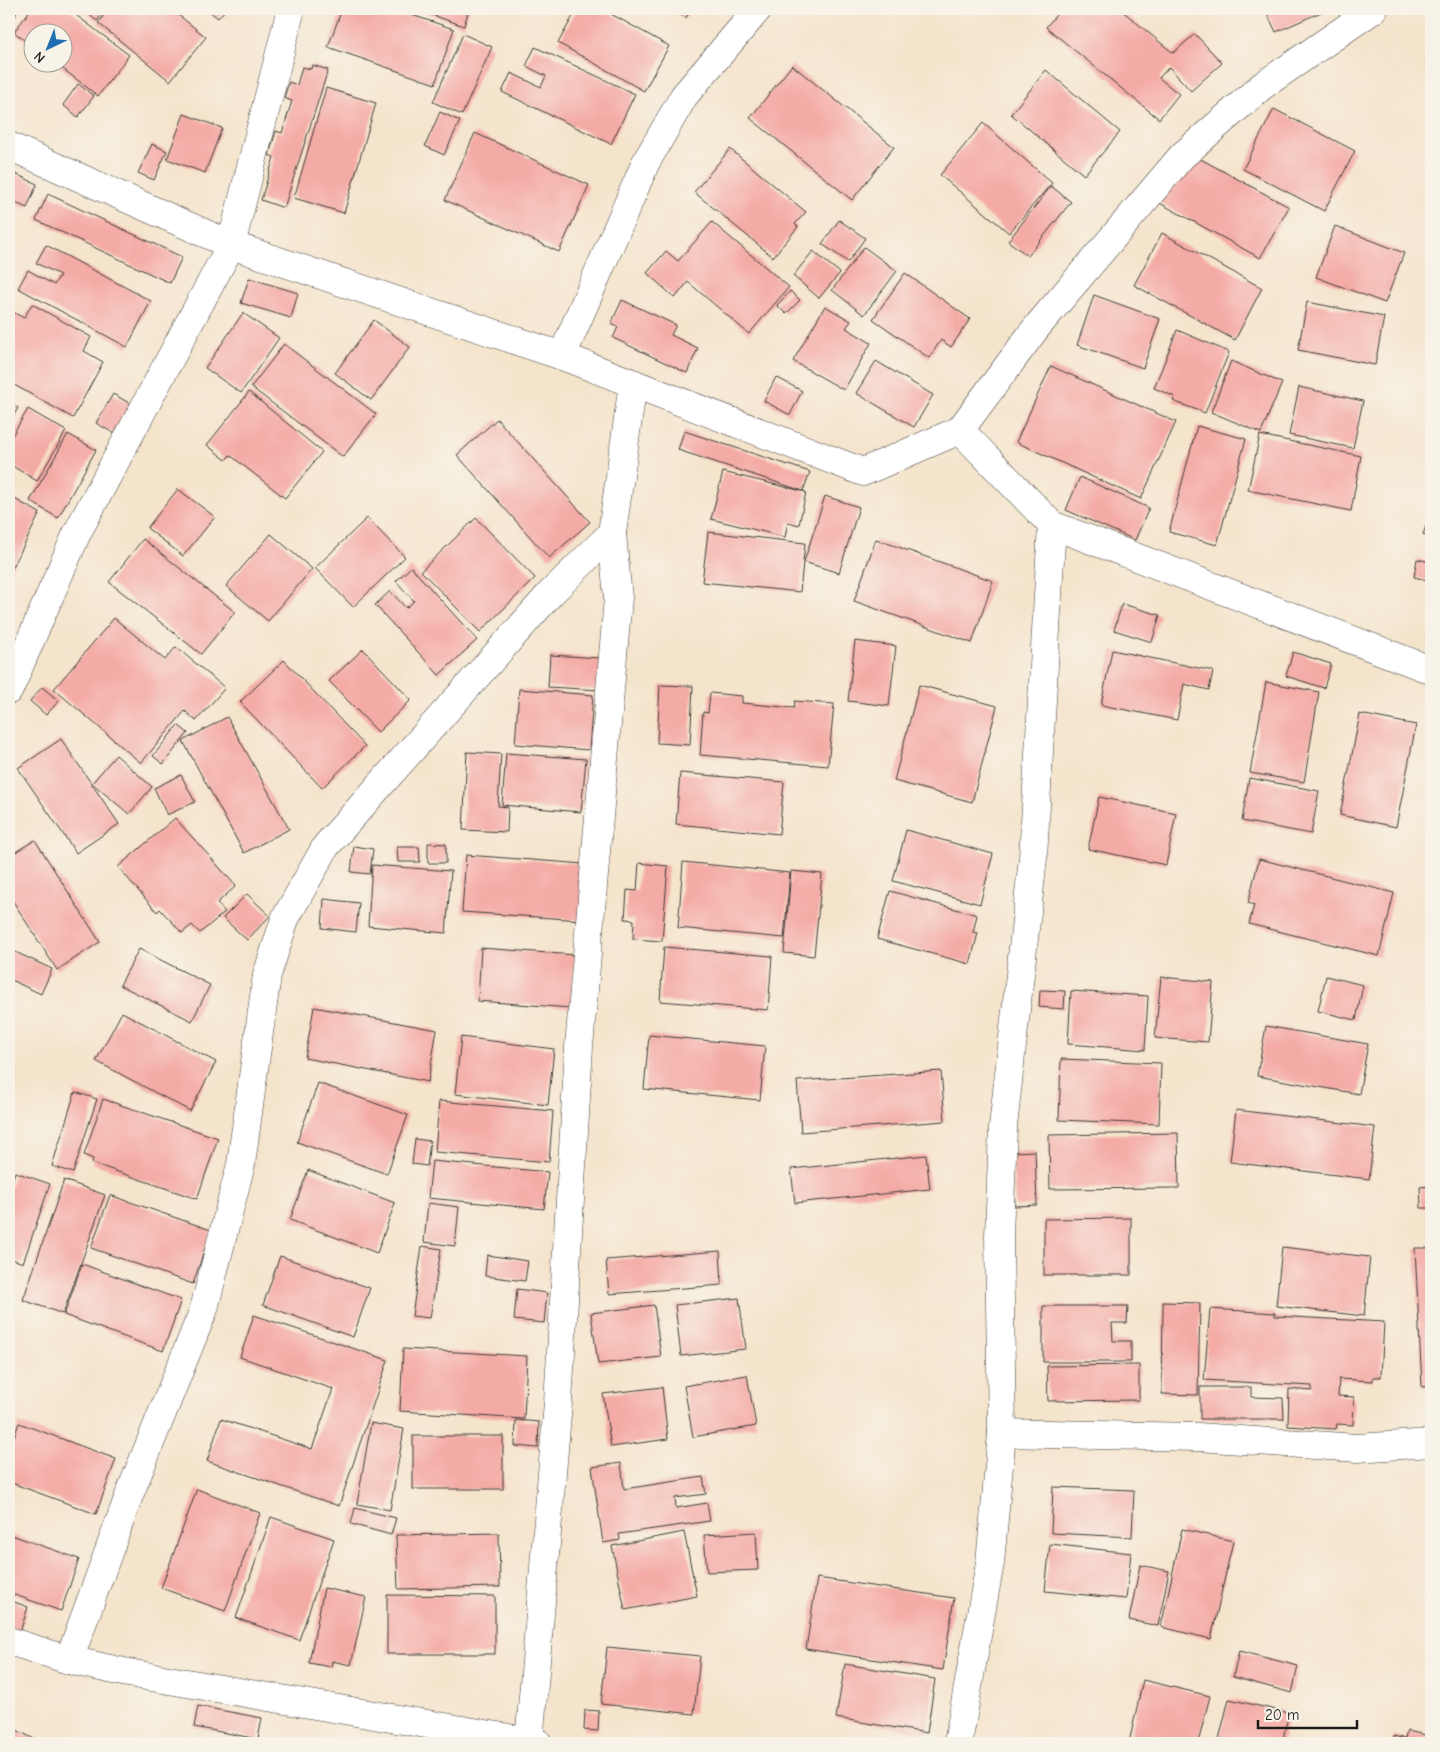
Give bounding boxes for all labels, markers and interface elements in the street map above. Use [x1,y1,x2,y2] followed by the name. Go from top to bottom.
[22,22,72,72] north arrow
[30,48,49,66] text: N
[1258,1697,1356,1729] scale bar
[1265,1706,1299,1724] text: 20 m

